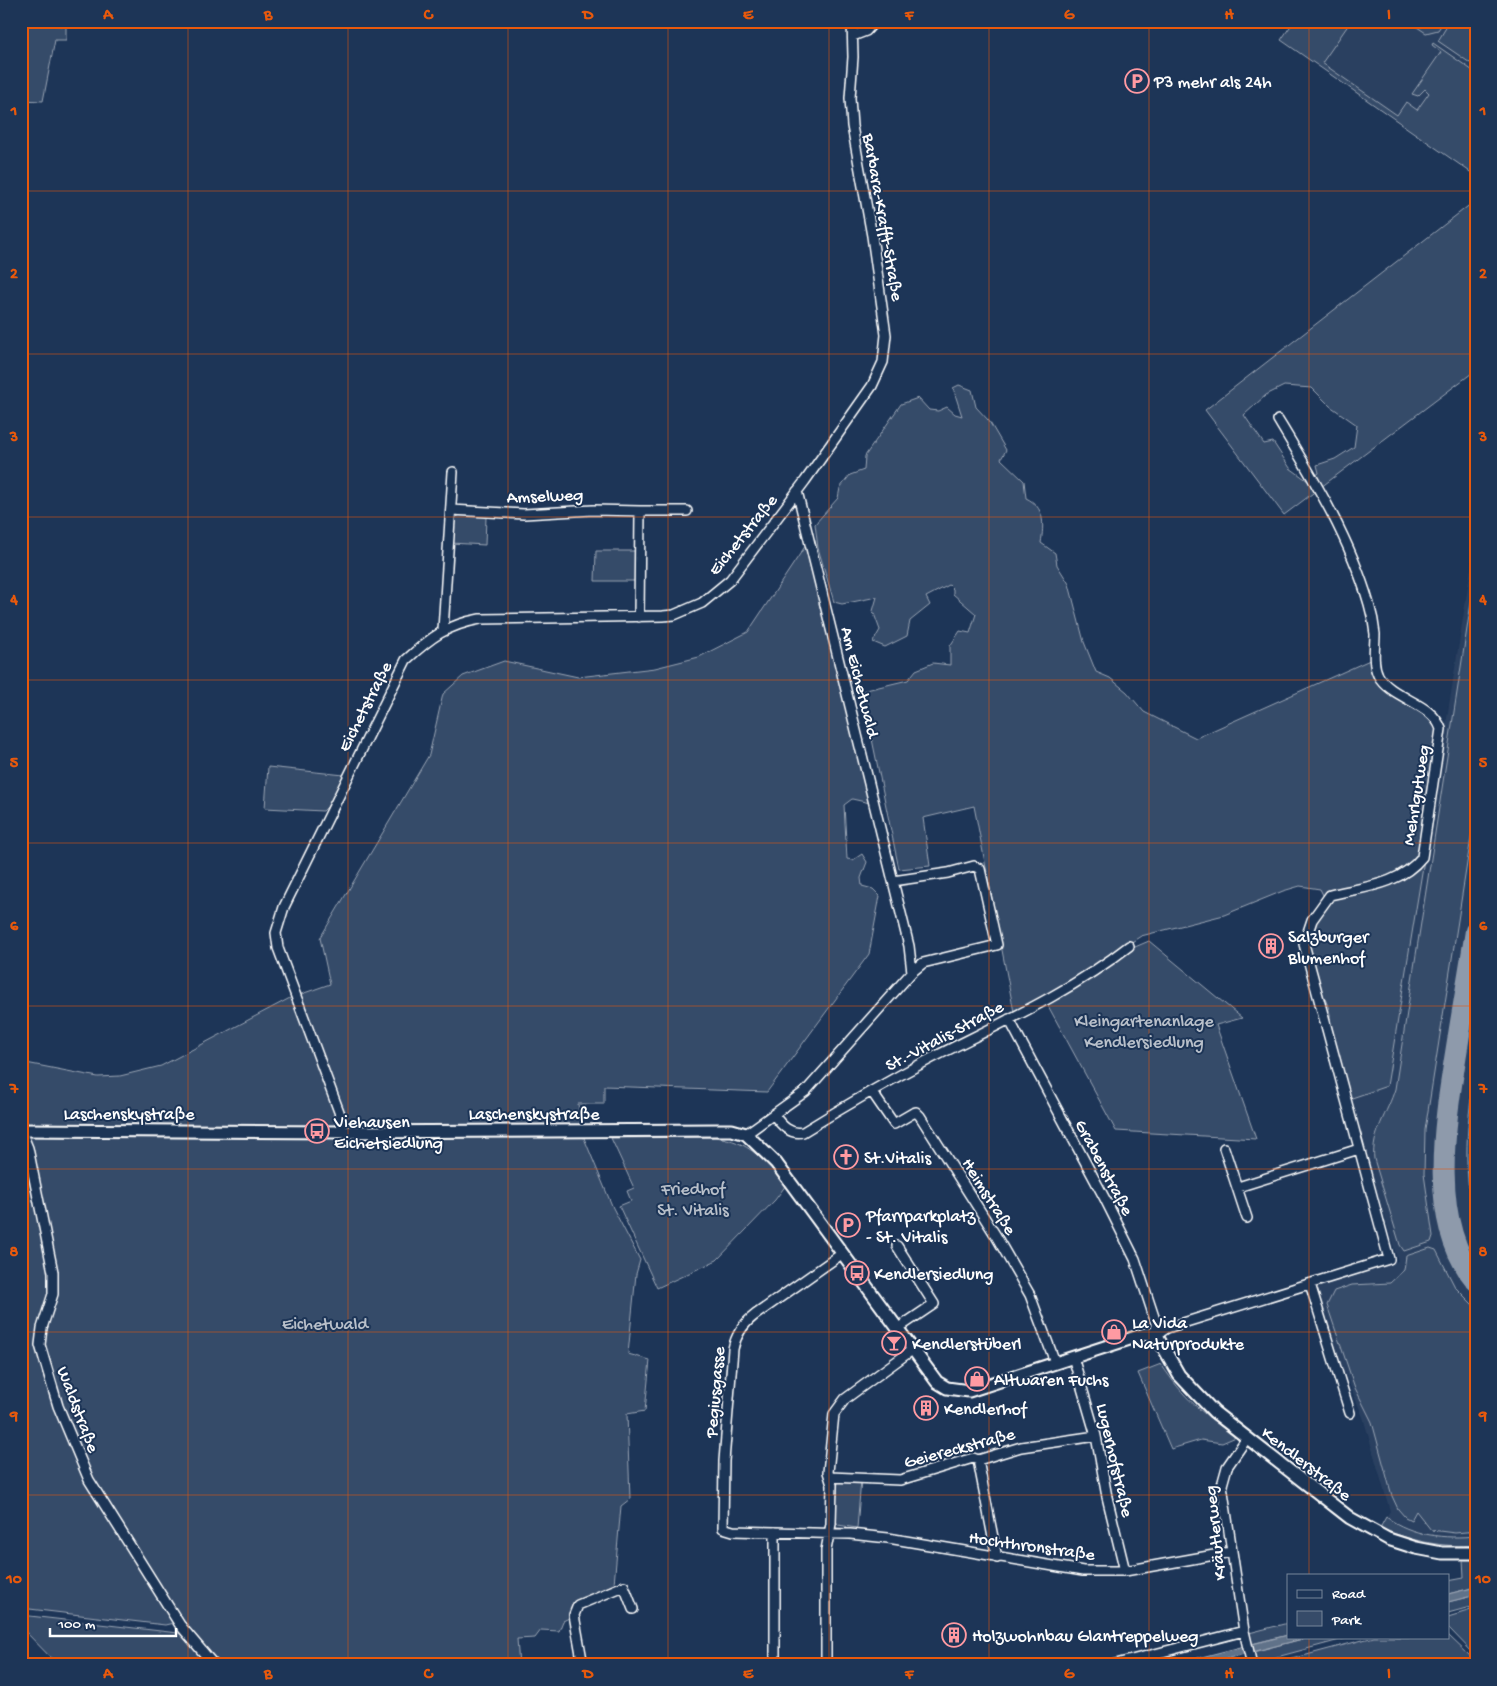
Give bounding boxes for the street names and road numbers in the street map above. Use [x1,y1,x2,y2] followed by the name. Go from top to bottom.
[856,131,907,303] street label: Barbara-Krafft-Straße
[506,486,584,509] street label: Amselweg
[705,490,783,580] street label: Eichetstraße
[835,625,883,742] street label: Am Eichetwald
[335,658,398,756] street label: Eichetstraße
[1399,744,1436,847] street label: Mehrlgutweg
[883,997,1008,1077] street label: St.-Vitalis-Straße
[64,1105,195,1126] street label: Laschenskystraße
[469,1105,600,1126] street label: Laschenskystraße
[1069,1117,1137,1220] street label: Grabenstraße
[956,1155,1020,1240] street label: Heimstraße
[702,1345,731,1440] street label: Pegiusgasse
[51,1364,103,1457] street label: Waldstraße
[1090,1402,1137,1520] street label: Lugerhofstraße
[1256,1423,1355,1507] street label: Kendlerstraße
[902,1424,1018,1474] street label: Geiereckstraße
[1201,1484,1232,1581] street label: Kräutlerweg
[967,1528,1097,1567] street label: Hochthronstraße

